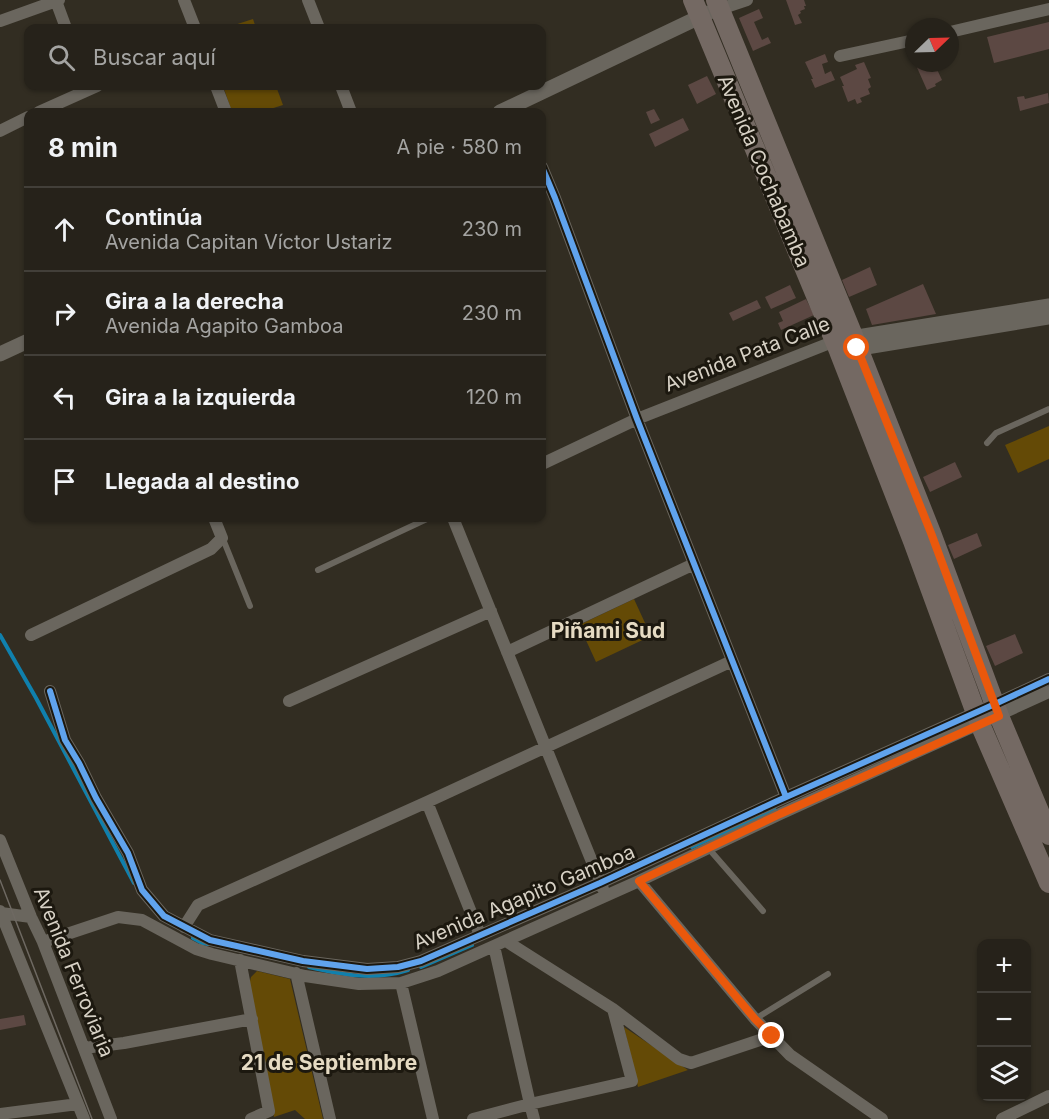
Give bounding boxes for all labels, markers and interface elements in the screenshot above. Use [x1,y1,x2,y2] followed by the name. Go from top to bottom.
[905,18,959,72] north arrow
[24,24,546,90] search box
[45,41,78,74] icon: search
[93,44,216,70] text: Buscar aquí
[713,71,815,271] street label: Avenida Cochabamba
[48,132,118,163] text: 8 min
[397,135,522,159] text: A pie · 580 m
[105,204,203,230] text: Continúa
[48,213,81,246] icon: ahead
[462,217,522,241] text: 230 m
[105,230,393,254] text: Avenida Capitan Víctor Ustariz
[105,288,284,314] text: Gira a la derecha
[48,297,81,330] icon: right
[462,301,522,325] text: 230 m
[661,311,833,397] street label: Avenida Pata Calle
[105,314,343,338] text: Avenida Agapito Gamboa
[843,334,869,360] route start
[48,381,81,414] icon: left
[105,384,296,410] text: Gira a la izquierda
[466,385,522,409] text: 120 m
[48,465,81,498] icon: arrive
[105,468,299,494] text: Llegada al destino
[551,618,665,643] district label: Piñami Sud
[410,839,638,955] street label: Avenida Agapito Gamboa
[29,883,119,1061] street label: Avenida Ferroviaria
[977,939,1031,1101] map controls
[977,939,1031,993] button: +
[977,993,1031,1047] button: −
[758,1022,784,1048] route end
[977,1047,1031,1101] button: layers
[241,1050,417,1075] district label: 21 de Septiembre

